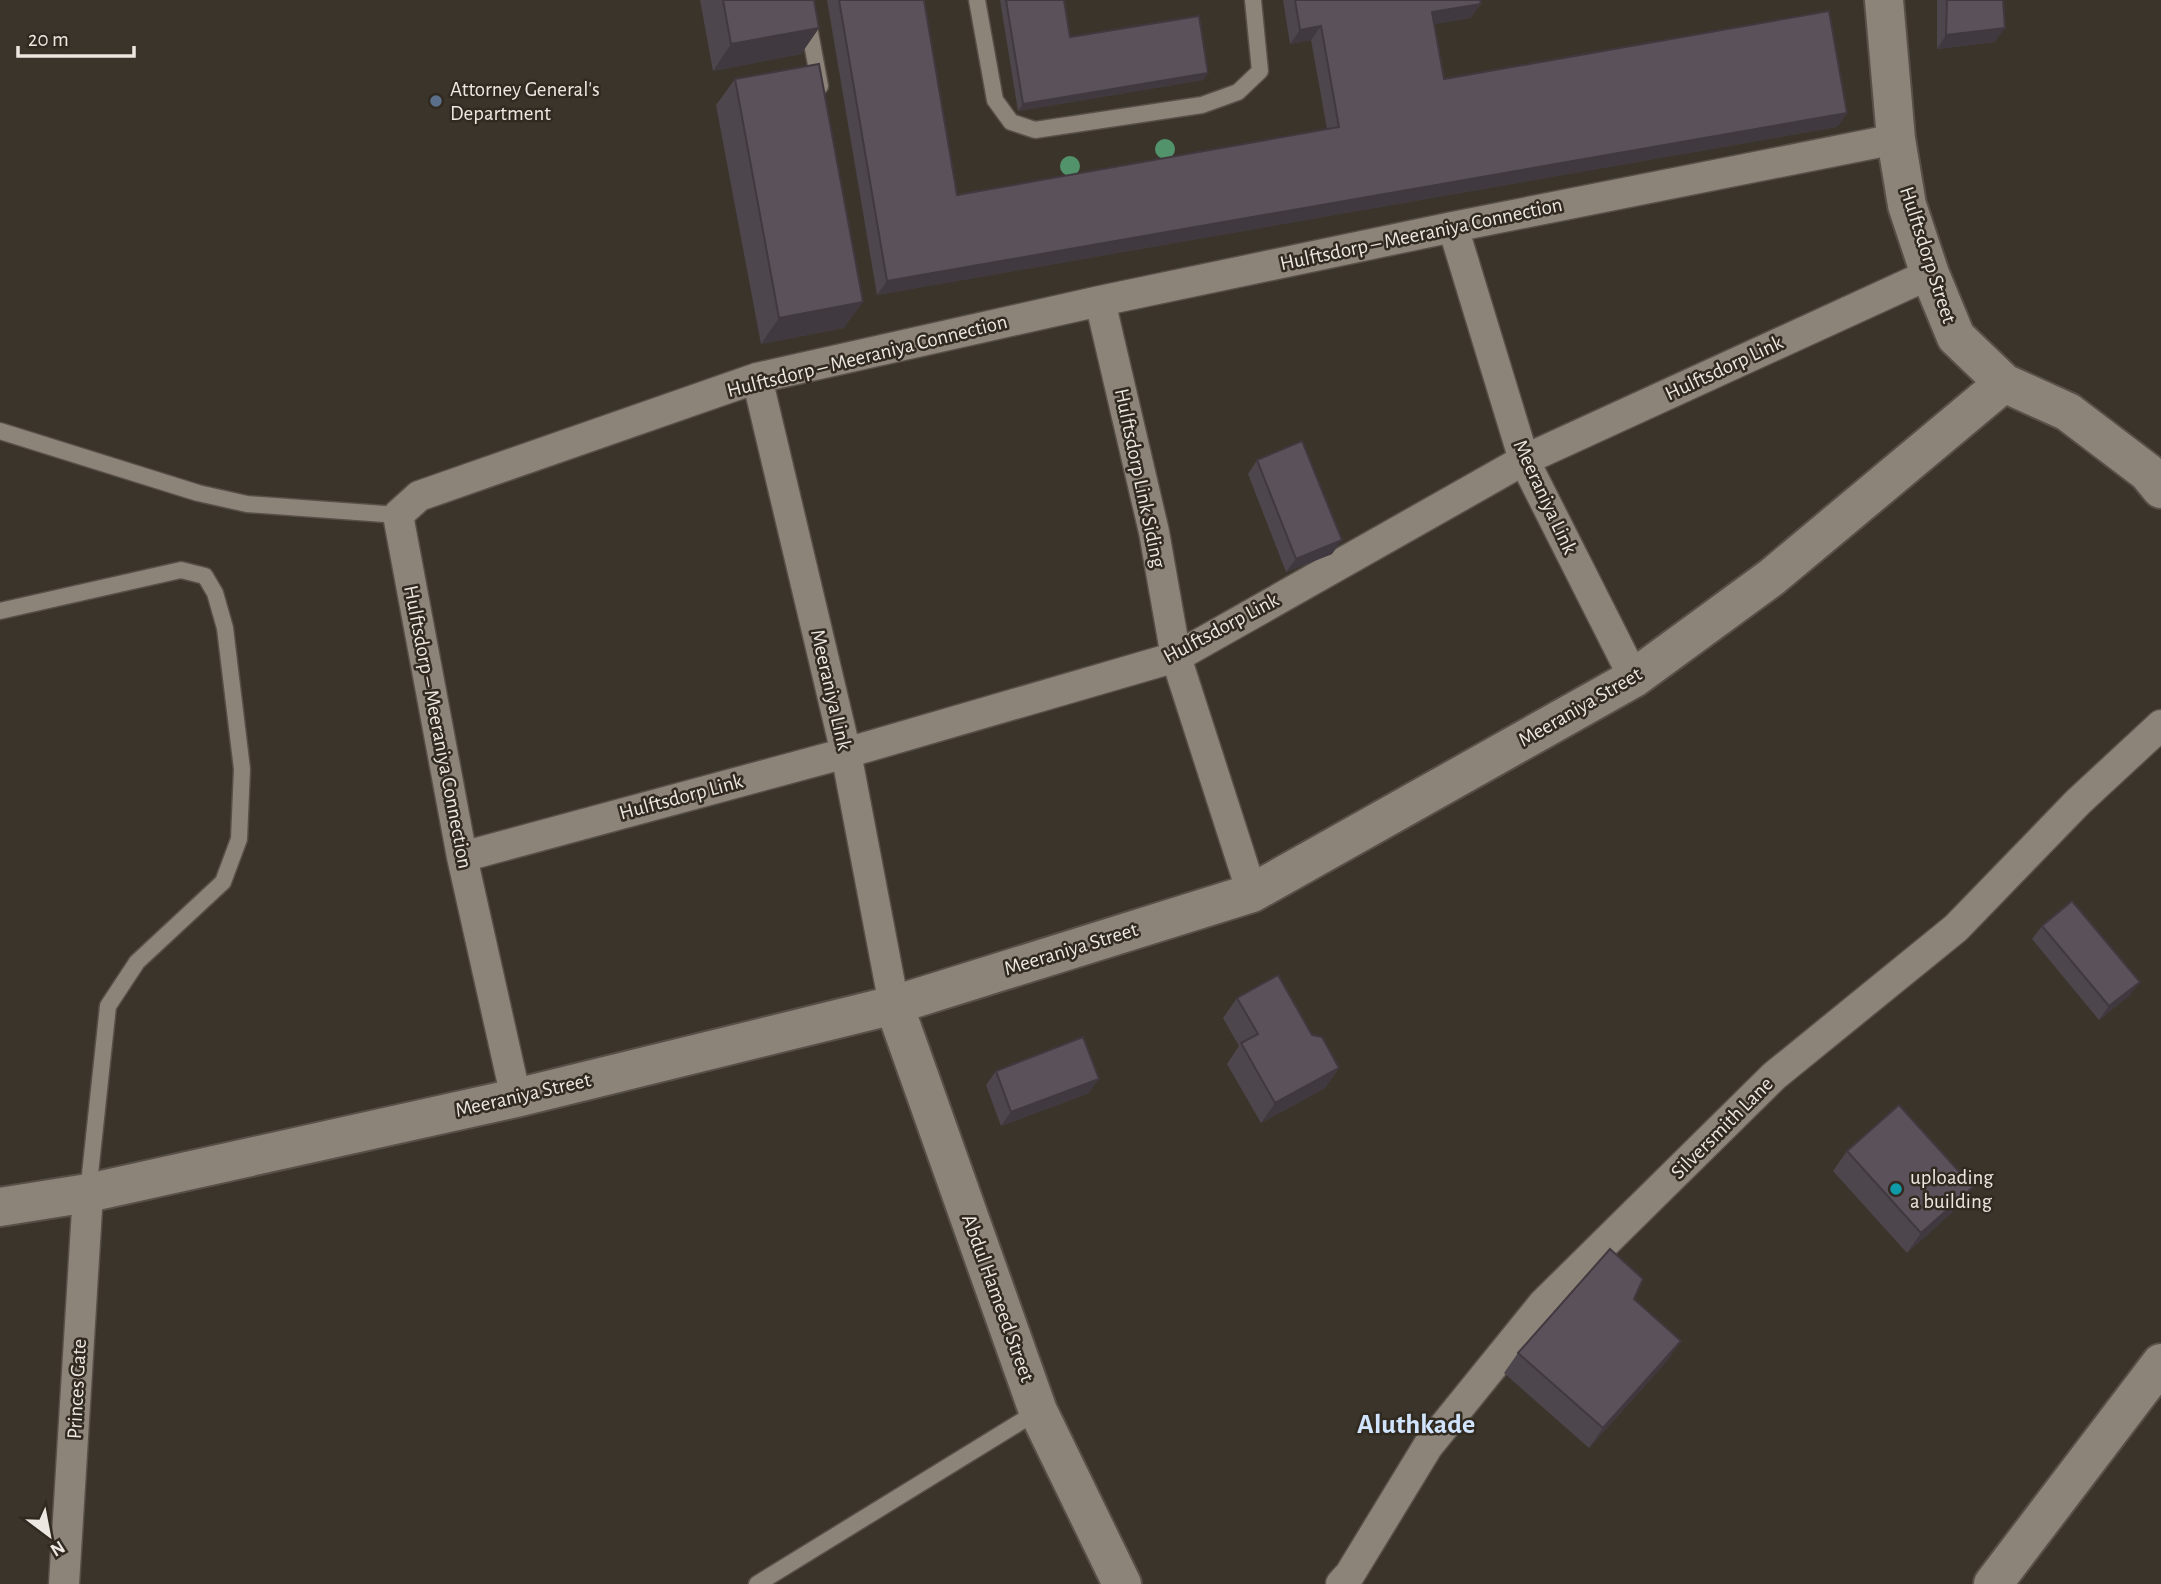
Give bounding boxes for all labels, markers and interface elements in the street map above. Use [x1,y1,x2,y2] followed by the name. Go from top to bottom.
[18,14,133,58] scale bar
[28,29,69,50] text: 20 m
[450,79,600,124] place label: Attorney General's Department
[428,93,444,109] marker: Attorney General's Department
[1896,184,1960,326] street label: Hulftsdorp Street
[1278,194,1564,274] street label: Hulftsdorp – Meeraniya Connection
[725,311,1009,401] street label: Hulftsdorp – Meeraniya Connection
[1662,331,1786,404] street label: Hulftsdorp Link
[1111,386,1169,570] street label: Hulftsdorp Link Siding
[1509,437,1581,558] street label: Meeraniya Link
[400,584,476,870] street label: Hulftsdorp – Meeraniya Connection
[1160,589,1282,667] street label: Hulftsdorp Link
[807,627,855,753] street label: Meeraniya Link
[1515,663,1646,751] street label: Meeraniya Street
[617,770,746,824] street label: Hulftsdorp Link
[1002,919,1141,979] street label: Meeraniya Street
[453,1069,593,1121] street label: Meeraniya Street
[1667,1073,1777,1183] street label: Silversmith Lane
[1910,1167,1994,1212] place label: uploading a building
[1888,1181,1904,1197] marker: uploading a building
[958,1211,1038,1385] street label: Abdul Hameed Street
[64,1338,90,1440] street label: Princes Gate
[1357,1411,1475,1439] district label: Aluthkade
[14,1500,84,1570] north arrow
[47,1537,68,1560] text: N

